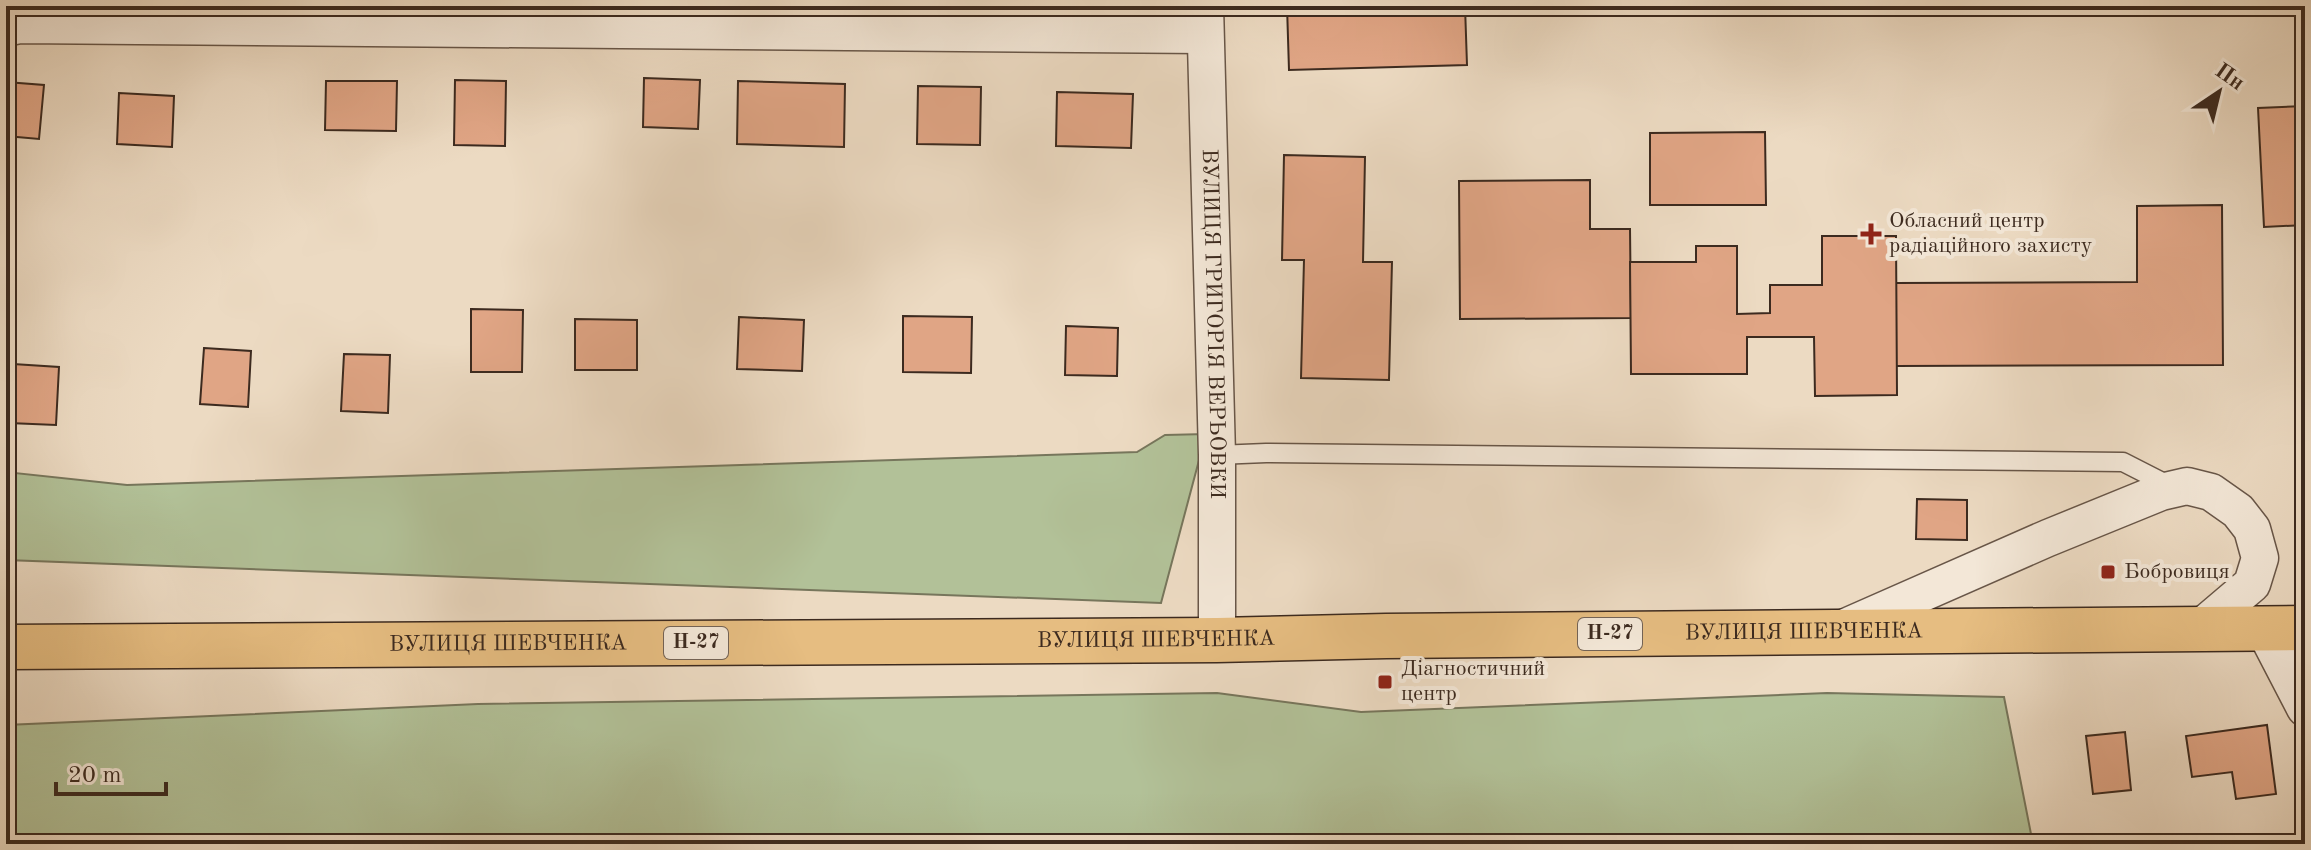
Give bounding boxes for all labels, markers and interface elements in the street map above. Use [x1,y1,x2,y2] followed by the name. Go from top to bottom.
[2179,52,2259,132] north arrow
[2211,60,2248,95] text: Пн
[1198,148,1228,499] street label: ВУЛИЦЯ ГРИГОРІЯ ВЕРЬОВКИ
[1889,210,2093,257] place label: Обласний центр радіаційного захисту
[1860,223,1882,245] marker: Обласний центр радіаційного захисту
[2124,561,2230,583] place label: Бобровиця
[2099,563,2117,581] marker: Бобровиця
[1578,618,1642,650] road number: Н-27
[1685,620,1923,644] street label: ВУЛИЦЯ ШЕВЧЕНКА
[664,627,728,659] road number: Н-27
[1037,628,1275,652] street label: ВУЛИЦЯ ШЕВЧЕНКА
[389,632,627,656] street label: ВУЛИЦЯ ШЕВЧЕНКА
[1401,658,1545,705] place label: Діагностичний центр
[1376,673,1394,691] marker: Діагностичний центр
[56,746,166,796] scale bar
[68,764,122,788] text: 20 m

